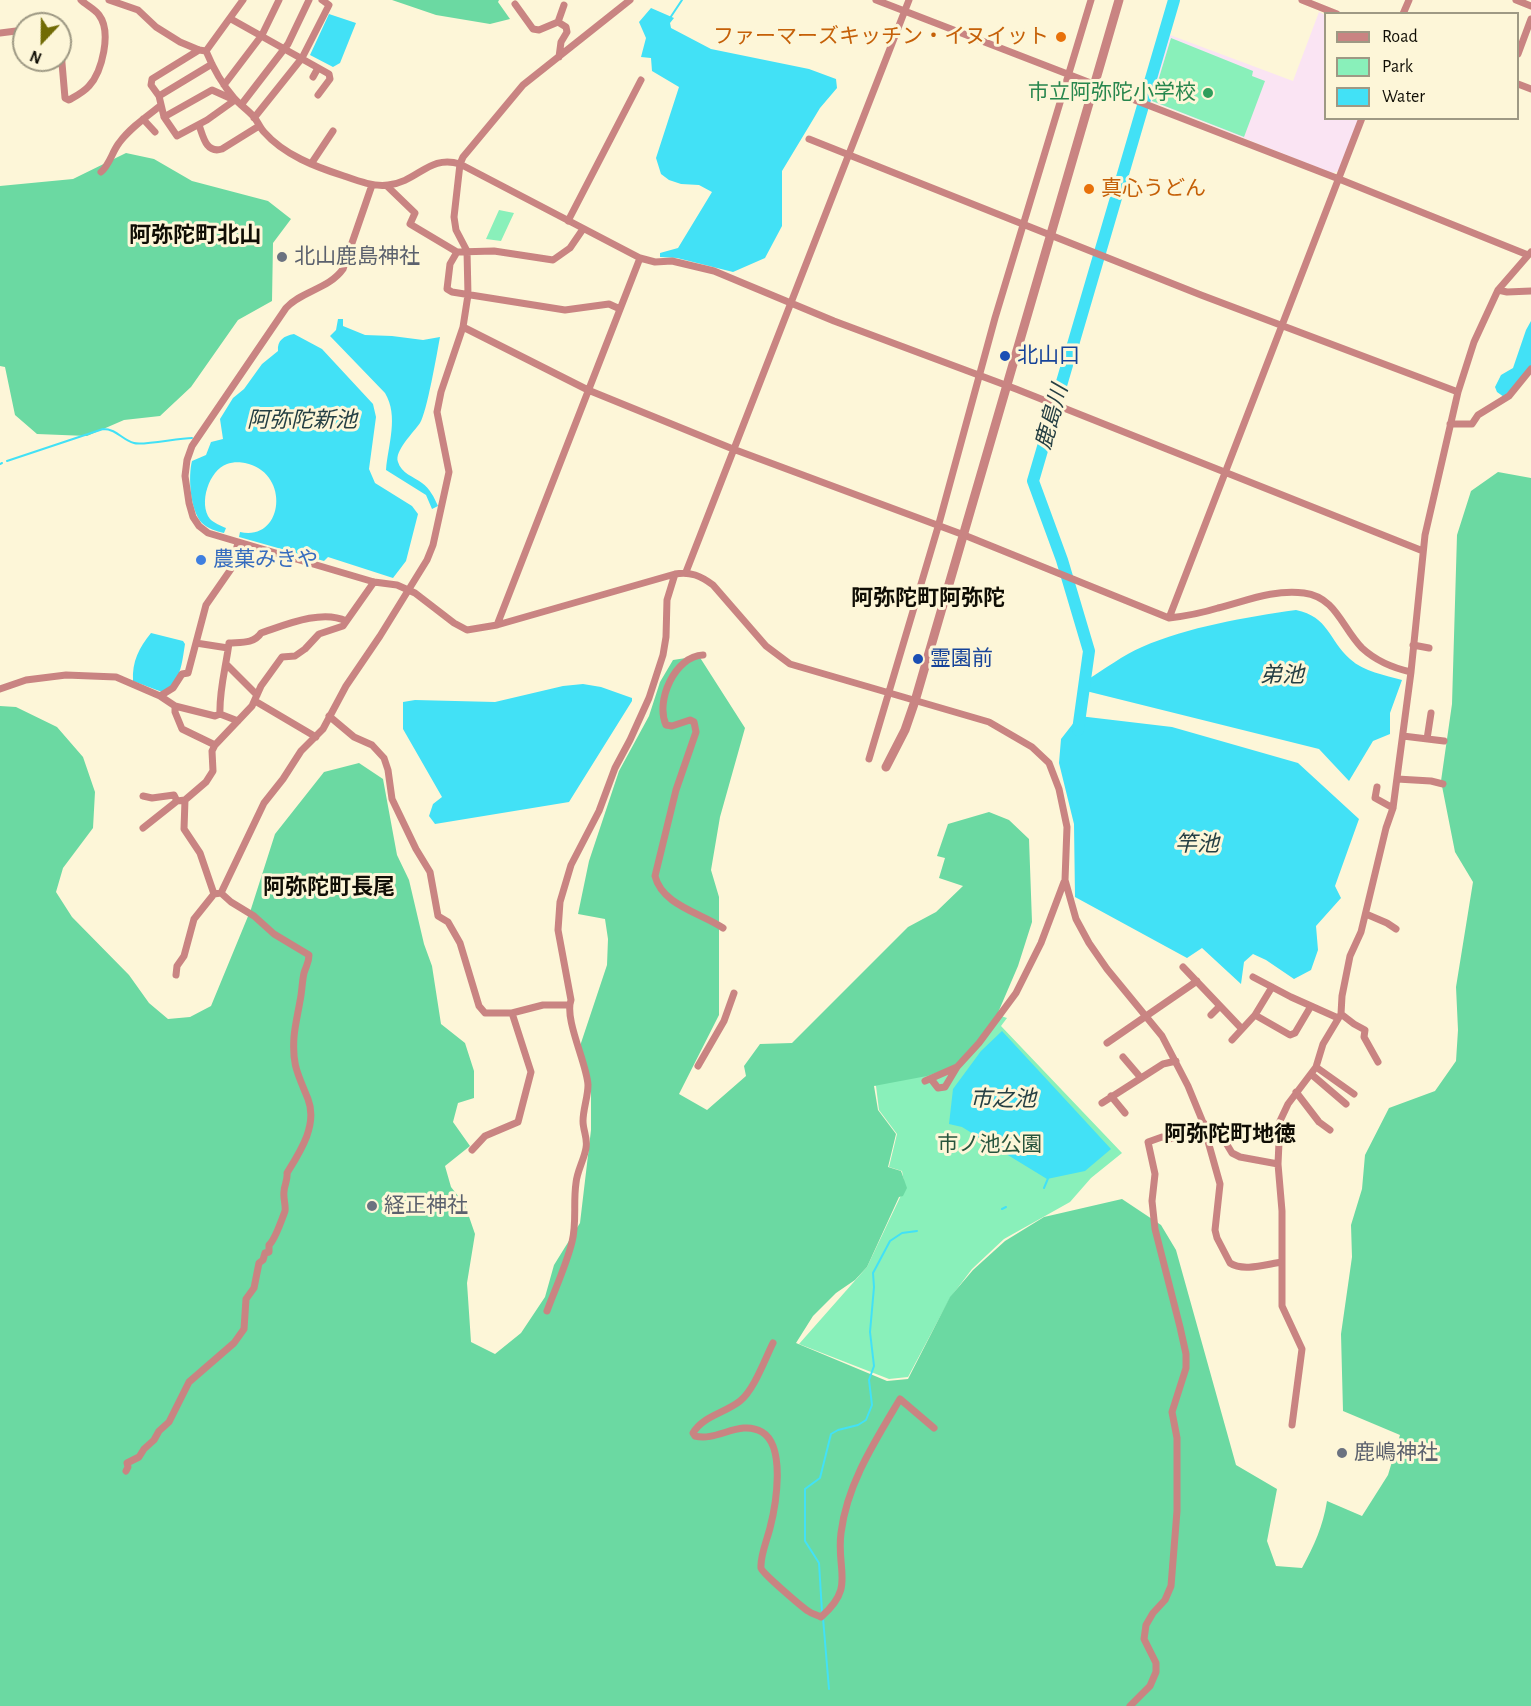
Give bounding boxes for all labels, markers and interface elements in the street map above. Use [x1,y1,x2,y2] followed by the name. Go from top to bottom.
[12,12,72,72] north arrow
[1324,12,1519,120] legend
[713,24,1049,50] place label: ファーマーズキッチン・イヌイット
[1382,28,1418,46] text: Road
[1054,30,1068,44] marker: ファーマーズキッチン・イヌイット
[28,47,44,66] text: N
[1382,58,1413,76] text: Park
[1028,80,1196,106] place label: 市立阿弥陀小学校
[1201,86,1215,100] marker: 市立阿弥陀小学校
[1382,88,1425,106] text: Water
[1101,176,1206,202] place label: 真心うどん
[1082,182,1096,196] marker: 真心うどん
[129,222,261,248] district label: 阿弥陀町北山
[294,244,420,270] place label: 北山鹿島神社
[275,250,289,264] marker: 北山鹿島神社
[1017,343,1080,369] place label: 北山口
[998,349,1012,363] marker: 北山口
[1030,382,1074,452] water label: 鹿島川
[247,407,357,433] water label: 阿弥陀新池
[213,547,318,573] place label: 農菓みきや
[194,553,208,567] marker: 農菓みきや
[851,585,1005,611] district label: 阿弥陀町阿弥陀
[930,646,993,672] place label: 霊園前
[911,652,925,666] marker: 霊園前
[1260,662,1304,688] water label: 弟池
[1175,831,1219,857] water label: 竿池
[263,874,395,900] district label: 阿弥陀町長尾
[970,1086,1036,1112] water label: 市之池
[1164,1121,1296,1147] district label: 阿弥陀町地徳
[938,1132,1042,1158] park label: 市ノ池公園
[384,1193,468,1219] place label: 経正神社
[365,1199,379,1213] marker: 経正神社
[1354,1440,1438,1466] place label: 鹿嶋神社
[1335,1446,1349,1460] marker: 鹿嶋神社

